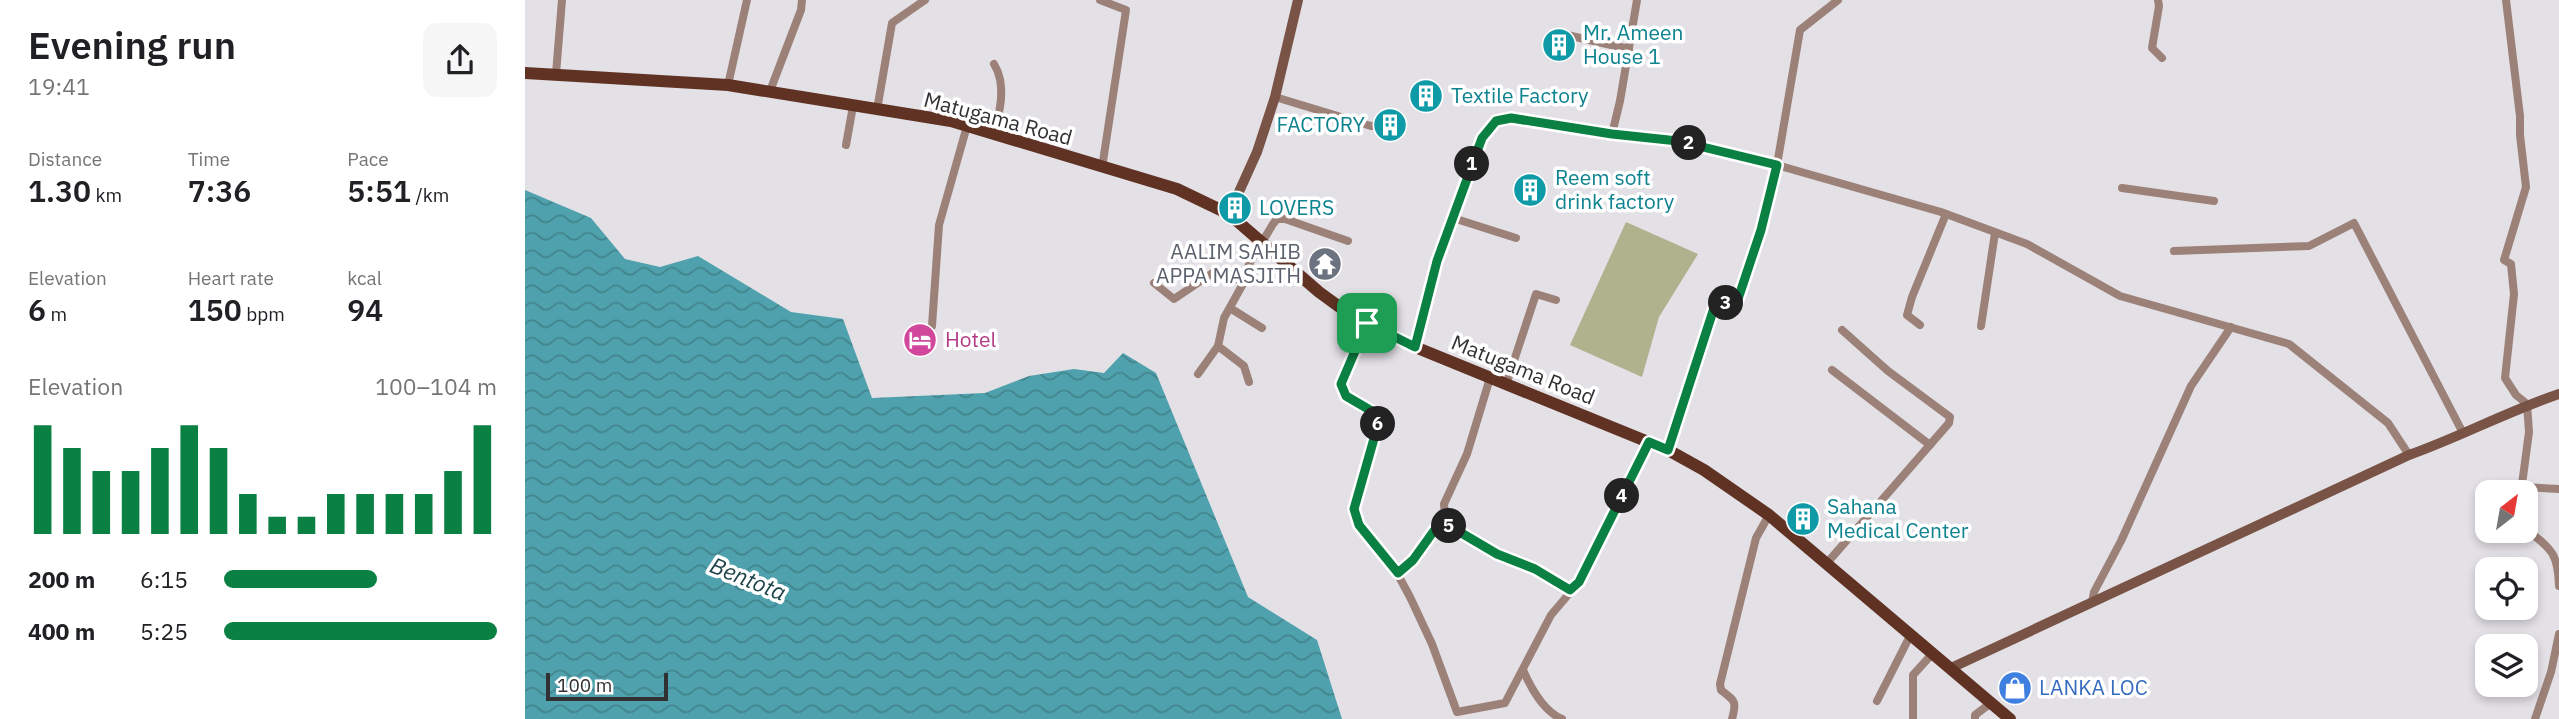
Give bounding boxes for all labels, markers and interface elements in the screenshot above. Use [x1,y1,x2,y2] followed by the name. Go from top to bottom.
[1583,18,1684,70] place label: Mr. Ameen House 1
[28,20,236,69] text: Evening run
[423,23,497,97] button: share
[1540,26,1578,64] building icon: Mr. Ameen House 1
[28,71,90,101] text: 19:41
[1407,77,1445,115] building icon: Textile Factory
[1451,81,1589,109] place label: Textile Factory
[921,85,1076,151] street label: Matugama Road
[1371,106,1409,144] building icon: FACTORY
[1276,110,1366,138] place label: FACTORY
[1671,125,1707,160] pin: 2
[1683,130,1694,154] text: 2
[1455,146,1489,182] pin: 1
[28,147,102,171] text: Distance
[188,147,230,171] text: Time
[347,147,389,171] text: Pace
[1466,151,1477,175] text: 1
[1555,163,1675,215] place label: Reem soft drink factory
[28,171,91,210] text: 1.30
[188,171,251,210] text: 7:36
[347,171,411,210] text: 5:51
[1511,171,1549,209] building icon: Reem soft drink factory
[91,183,122,207] text: km
[411,183,449,207] text: /km
[1216,189,1254,227] building icon: LOVERS
[1259,193,1334,221] place label: LOVERS
[1156,237,1301,289] place label: AALIM SAHIB APPA MASJITH
[1306,245,1344,283] temple icon: AALIM SAHIB APPA MASJITH
[28,266,107,290] text: Elevation
[188,266,274,290] text: Heart rate
[347,266,382,290] text: kcal
[1709,286,1743,320] pin: 3
[28,290,46,329] text: 6
[188,290,242,329] text: 150
[347,290,383,329] text: 94
[1720,290,1731,314] text: 3
[1337,293,1397,353] pin
[46,302,67,326] text: m
[242,302,285,326] text: bpm
[1348,304,1386,342] icon: arrive
[901,321,939,359] hotel icon: Hotel
[945,325,996,353] place label: Hotel
[1447,328,1599,411] street label: Matugama Road
[28,371,123,401] text: Elevation
[375,371,497,401] text: 100–104 m
[1361,406,1395,442] pin: 6
[1372,411,1383,435] text: 6
[1605,478,1639,514] pin: 4
[2475,480,2537,542] north arrow
[2475,480,2538,697] map controls
[1616,483,1627,507] text: 4
[1827,492,1969,544] place label: Sahana Medical Center
[1784,500,1822,538] building icon: Sahana Medical Center
[1431,508,1467,544] pin: 5
[1443,513,1454,537] text: 5
[706,549,791,607] water label: Bentota
[2475,557,2538,620] button: locate
[28,564,95,594] text: 200 m
[140,564,188,594] text: 6:15
[28,616,95,646] text: 400 m
[140,616,188,646] text: 5:25
[2475,634,2538,697] button: layers
[1996,669,2034,707] shop icon: LANKA LOC
[546,670,669,702] scale bar
[557,673,612,697] text: 100 m
[2039,673,2148,701] place label: LANKA LOC

